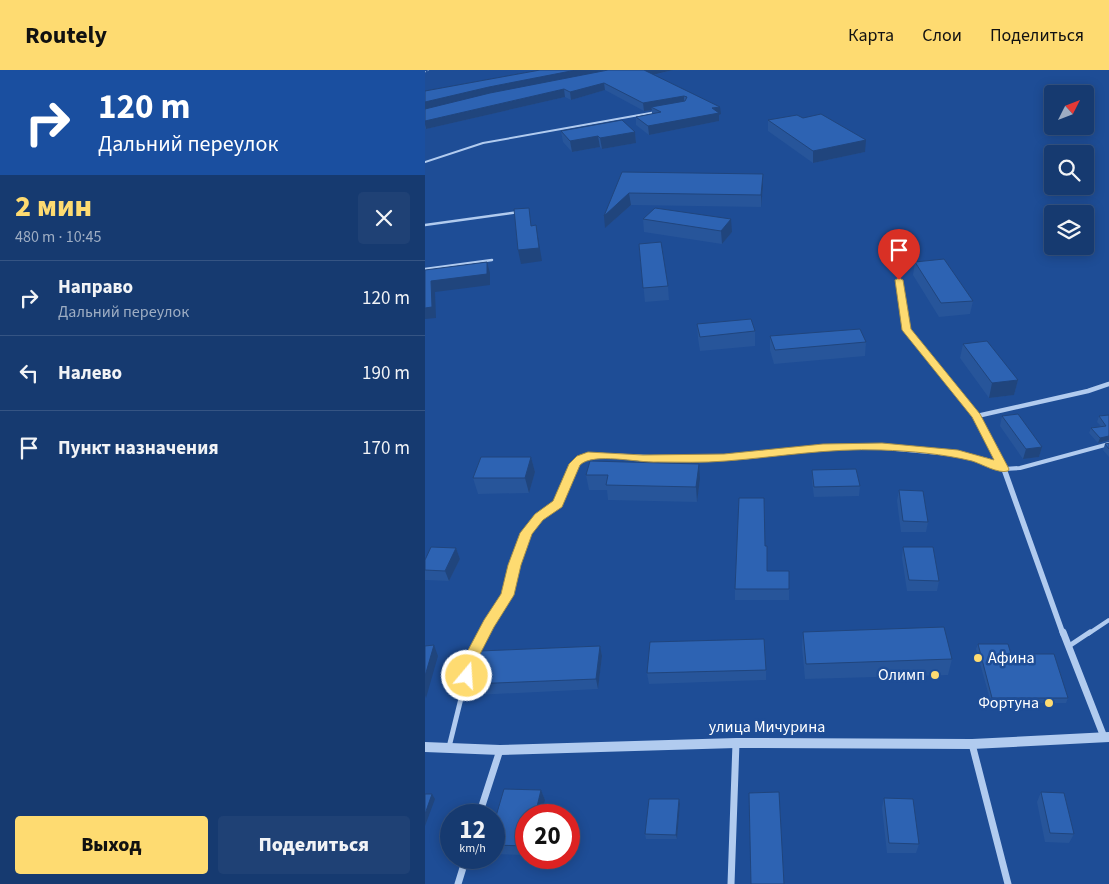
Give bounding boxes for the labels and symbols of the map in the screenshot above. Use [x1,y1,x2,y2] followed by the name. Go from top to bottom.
[1044,85,1094,135] north arrow
[878,229,920,280] pin
[988,647,1035,669] place label: Афина
[440,649,492,701] position arrow
[972,652,984,664] marker: Афина
[878,664,925,686] place label: Олимп
[929,669,941,681] marker: Олимп
[978,692,1039,714] place label: Фортуна
[1043,697,1055,709] marker: Фортуна
[709,716,825,738] street label: улица Мичурина
[515,804,580,869] speed limit sign: 20

